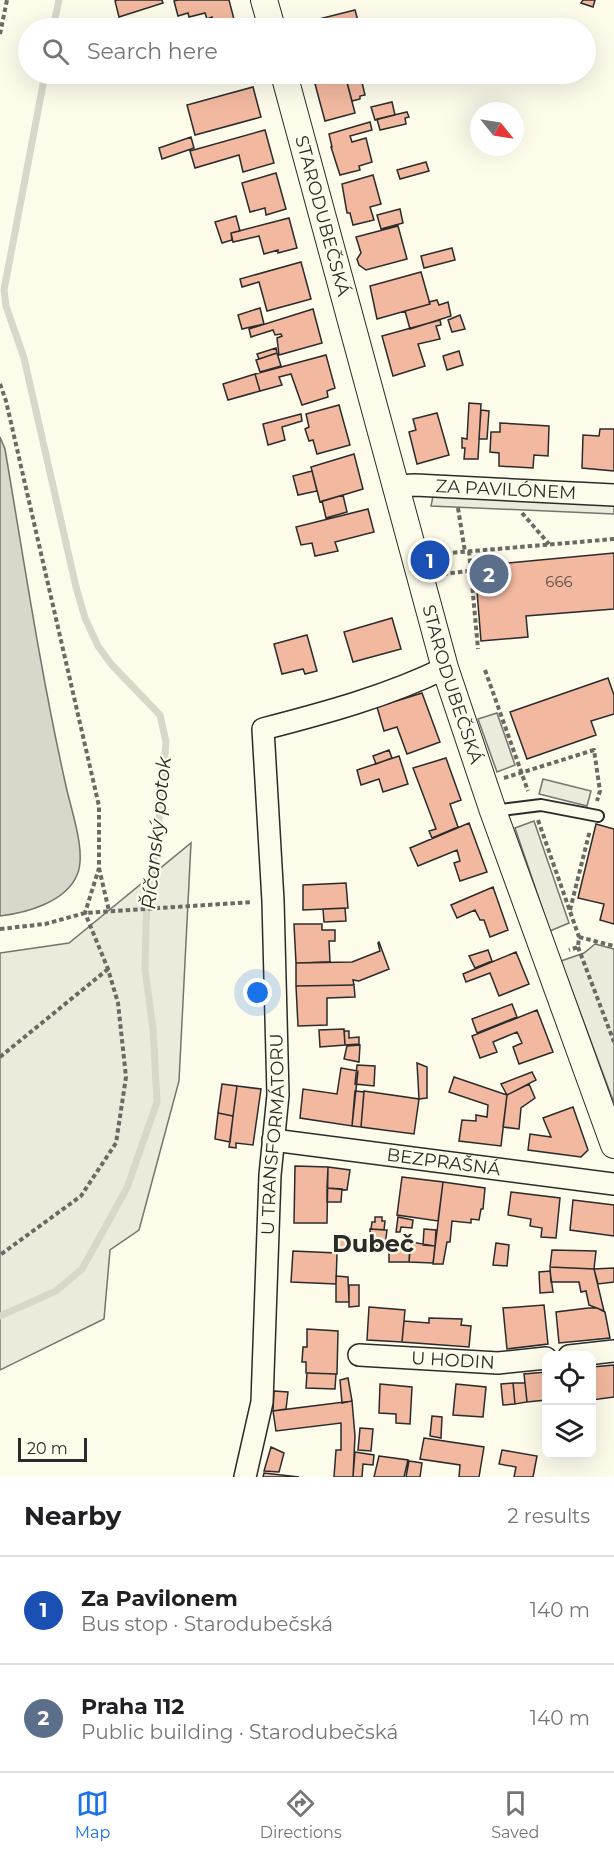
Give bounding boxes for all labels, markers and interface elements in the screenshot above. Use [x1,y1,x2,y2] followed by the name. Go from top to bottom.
[18,18,596,84] search box
[39,35,72,68] icon: search
[87,38,218,65] text: Search here
[470,102,524,156] north arrow
[290,133,355,299] street label: STARODUBEČSKÁ
[435,475,577,504] street label: ZA PAVILÓNEM
[410,538,450,582] pin: 1
[470,552,508,596] pin: 2
[545,572,573,591] house number: 666
[417,602,487,767] street label: STARODUBEČSKÁ
[136,754,176,911] water label: Říčanský potok
[243,978,272,1007] your location
[257,1033,289,1236] street label: U TRANSFORMÁTORU
[385,1144,502,1180] street label: BEZPRAŠNÁ
[332,1229,414,1258] district label: Dubeč
[410,1347,495,1374] street label: U HODIN
[542,1351,596,1459] map controls
[542,1351,596,1405] button: locate
[542,1405,596,1459] button: layers
[18,1435,87,1462] scale bar
[27,1439,68,1458] text: 20 m
[24,1500,121,1532] text: Nearby
[507,1504,590,1528] text: 2 results
[81,1585,238,1612] text: Za Pavilonem
[40,1598,47,1622] text: 1
[530,1598,590,1622] text: 140 m
[81,1612,333,1636] text: Bus stop · Starodubečská
[81,1693,184,1720] text: Praha 112
[38,1706,49,1730] text: 2
[530,1706,590,1730] text: 140 m
[81,1720,398,1744] text: Public building · Starodubečská
[75,1787,110,1842] tab: Map
[260,1787,342,1842] tab: Directions
[491,1787,539,1842] tab: Saved

